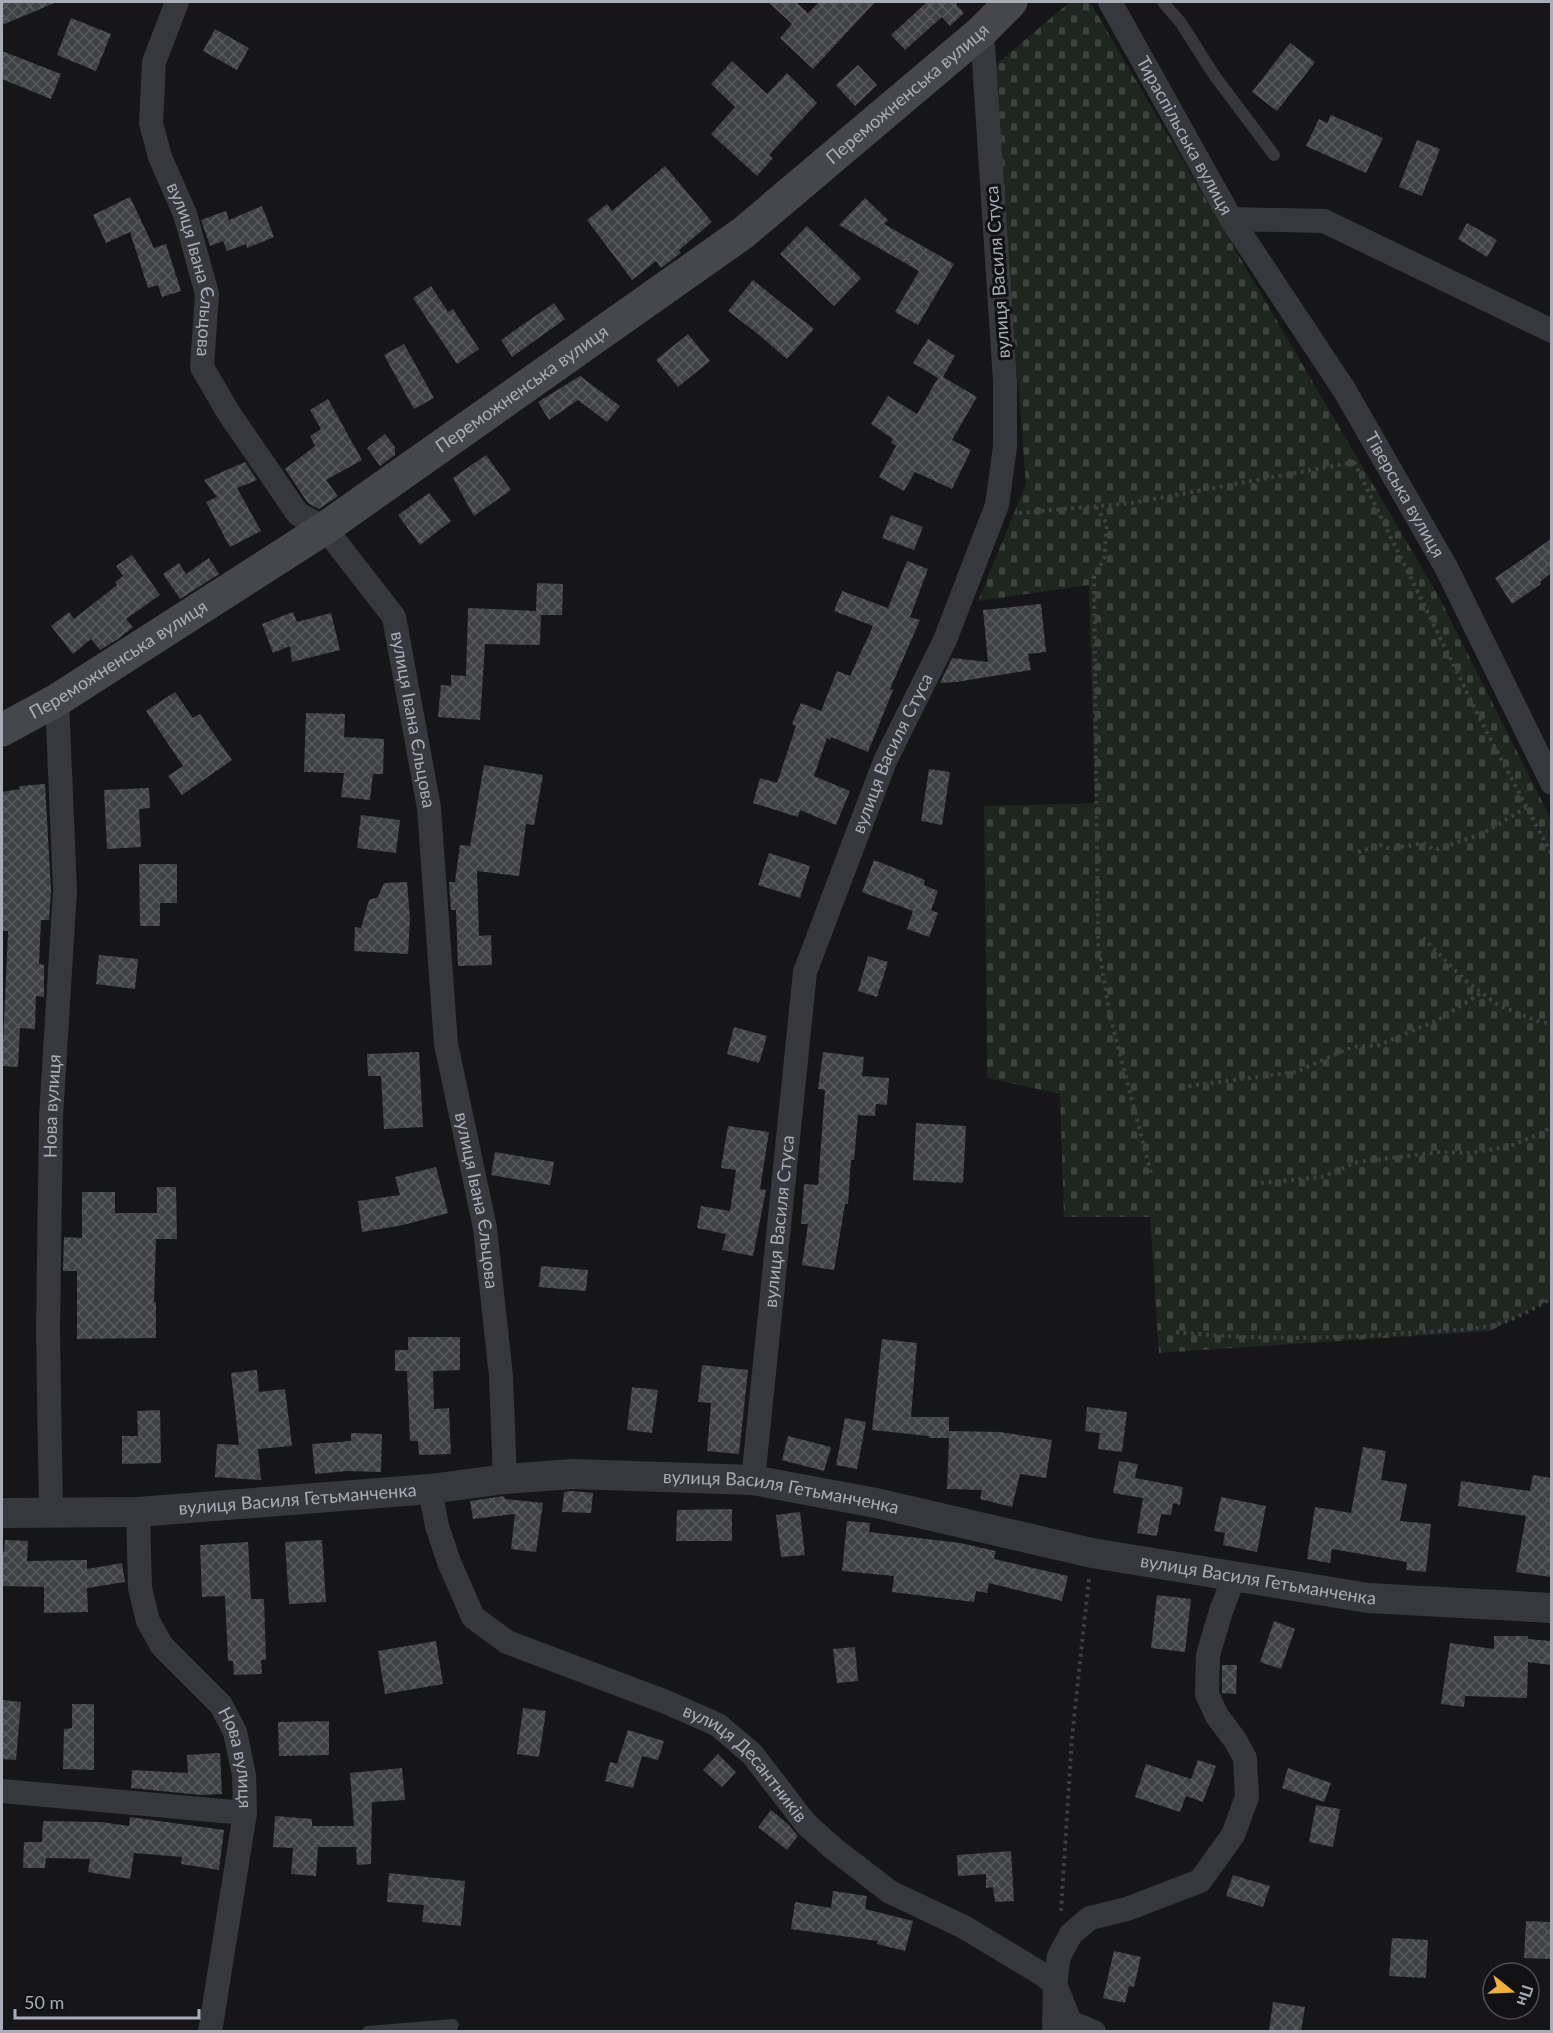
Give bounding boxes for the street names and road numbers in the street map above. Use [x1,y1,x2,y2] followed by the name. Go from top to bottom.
[821,19,993,168] street label: Переможненська вулиця
[1132,52,1238,218] street label: Тираспільська вулиця
[162,179,220,358] street label: вулиця Івана Єльцова
[980,185,1014,359] street label: вулиця Василя Стуса
[431,320,612,457] street label: Переможненська вулиця
[1361,428,1450,561] street label: Тіверська вулиця
[25,594,211,723] street label: Переможненська вулиця
[387,629,441,810] street label: вулиця Івана Єльцова
[847,669,937,836] street label: вулиця Василя Стуса
[38,1053,65,1158] street label: Нова вулиця
[451,1110,503,1290] street label: вулиця Івана Єльцова
[759,1134,798,1309] street label: вулиця Василя Стуса
[663,1465,901,1518] street label: вулиця Василя Гетьманченка
[178,1478,417,1519] street label: вулиця Василя Гетьманченка
[1139,1549,1377,1608] street label: вулиця Василя Гетьманченка
[680,1699,812,1826] street label: вулиця Десантників
[214,1703,257,1809] street label: Нова вулиця

